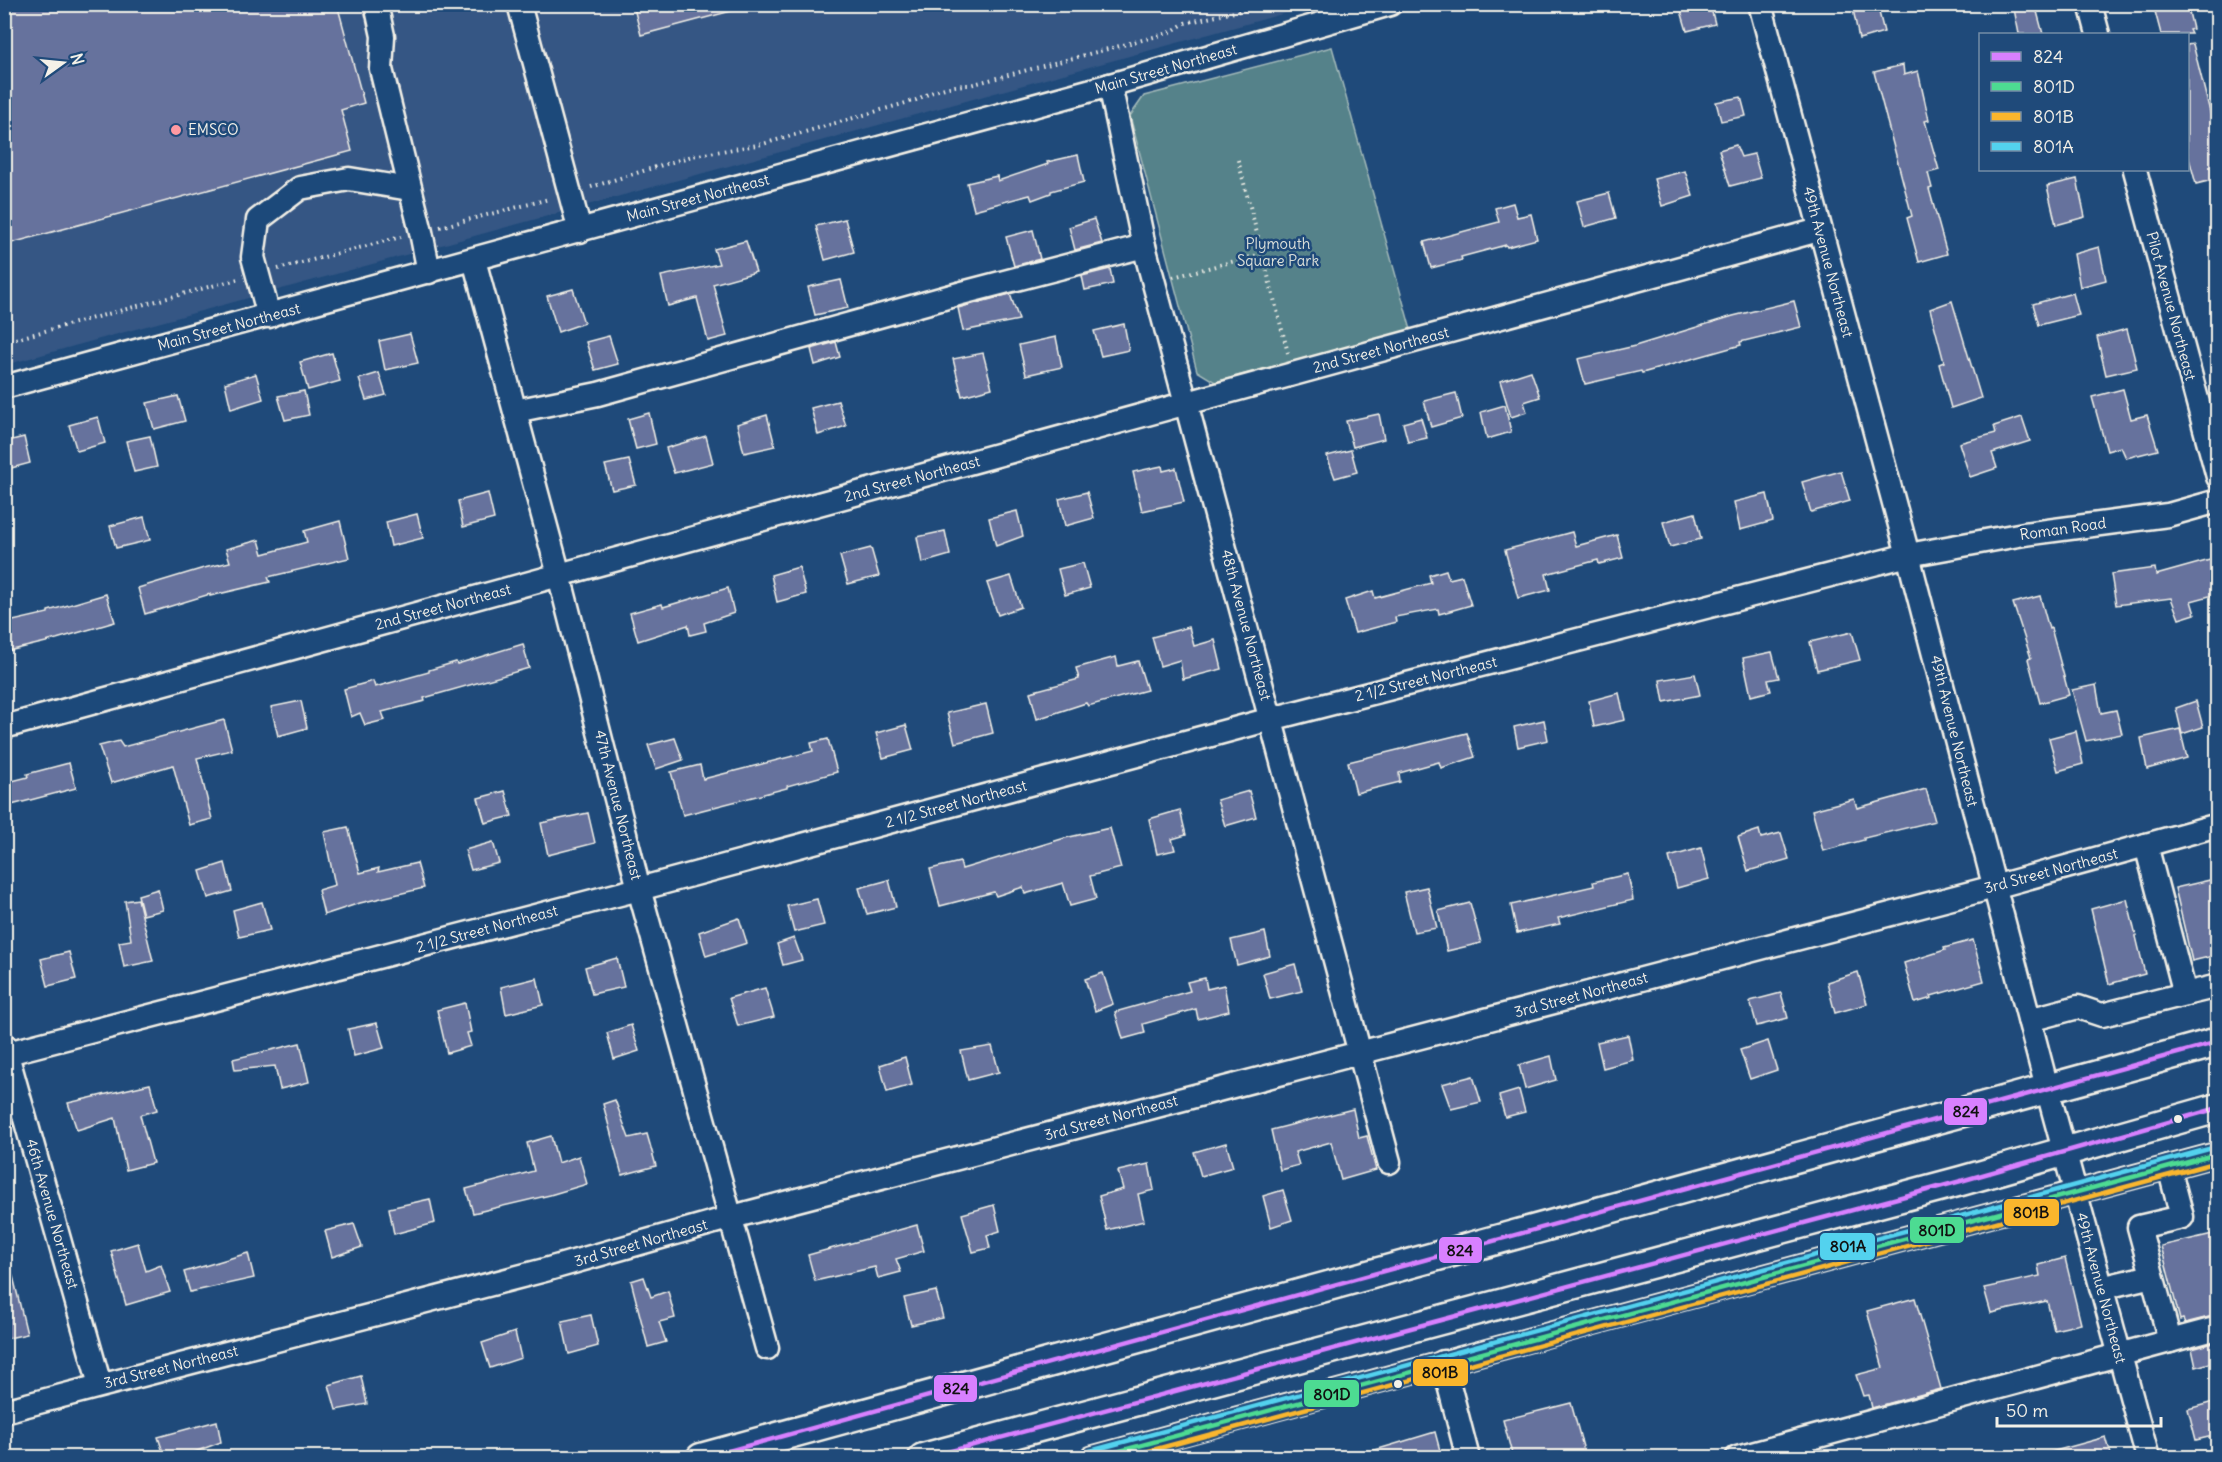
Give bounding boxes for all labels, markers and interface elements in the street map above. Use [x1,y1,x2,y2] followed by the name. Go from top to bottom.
[33,33,93,93] north arrow
[1979,33,2189,171] legend
[1093,39,1239,98] street label: Main Street Northeast
[2033,45,2063,68] text: 824
[66,51,89,67] text: N
[2033,75,2075,98] text: 801D
[2033,105,2074,128] text: 801B
[188,120,239,139] place label: EMSCO
[169,123,183,137] marker: EMSCO
[2033,135,2074,158] text: 801A
[624,169,771,226] street label: Main Street Northeast
[1799,184,1858,339] street label: 49th Avenue Northeast
[2142,229,2201,382] street label: Pilot Avenue Northeast
[1237,234,1319,270] park label: Plymouth Square Park
[155,298,302,355] street label: Main Street Northeast
[1311,322,1451,377] street label: 2nd Street Northeast
[842,451,982,506] street label: 2nd Street Northeast
[2019,513,2108,544] street label: Roman Road
[1217,547,1276,702] street label: 48th Avenue Northeast
[373,579,513,634] street label: 2nd Street Northeast
[1353,652,1499,705] street label: 2 1/2 Street Northeast
[1926,653,1983,809] street label: 49th Avenue Northeast
[591,728,646,882] street label: 47th Avenue Northeast
[883,775,1029,832] street label: 2 1/2 Street Northeast
[1982,844,2120,897] street label: 3rd Street Northeast
[414,900,560,957] street label: 2 1/2 Street Northeast
[1512,968,1650,1021] street label: 3rd Street Northeast
[1042,1091,1180,1144] street label: 3rd Street Northeast
[1943,1097,1988,1126] line badge: 824
[1953,1101,1979,1121] text: 824
[2172,1113,2184,1125] unlabelled marker
[22,1137,83,1291] street label: 46th Avenue Northeast
[2003,1198,2060,1227] line badge: 801B
[2013,1202,2050,1222] text: 801B
[2072,1210,2131,1365] street label: 49th Avenue Northeast
[572,1214,710,1271] street label: 3rd Street Northeast
[1909,1216,1965,1244] line badge: 801D
[1918,1220,1956,1240] text: 801D
[1819,1232,1876,1261] line badge: 801A
[1438,1236,1483,1264] line badge: 824
[1830,1236,1866,1256] text: 801A
[1447,1240,1473,1260] text: 824
[102,1341,240,1392] street label: 3rd Street Northeast
[1412,1358,1469,1387] line badge: 801B
[1422,1362,1459,1382] text: 801B
[933,1374,978,1403] line badge: 824
[943,1378,969,1398] text: 824
[1392,1378,1404,1390] unlabelled marker
[1303,1379,1360,1408] line badge: 801D
[1313,1384,1351,1404] text: 801D
[1997,1390,2160,1428] scale bar
[2006,1399,2048,1422] text: 50 m

